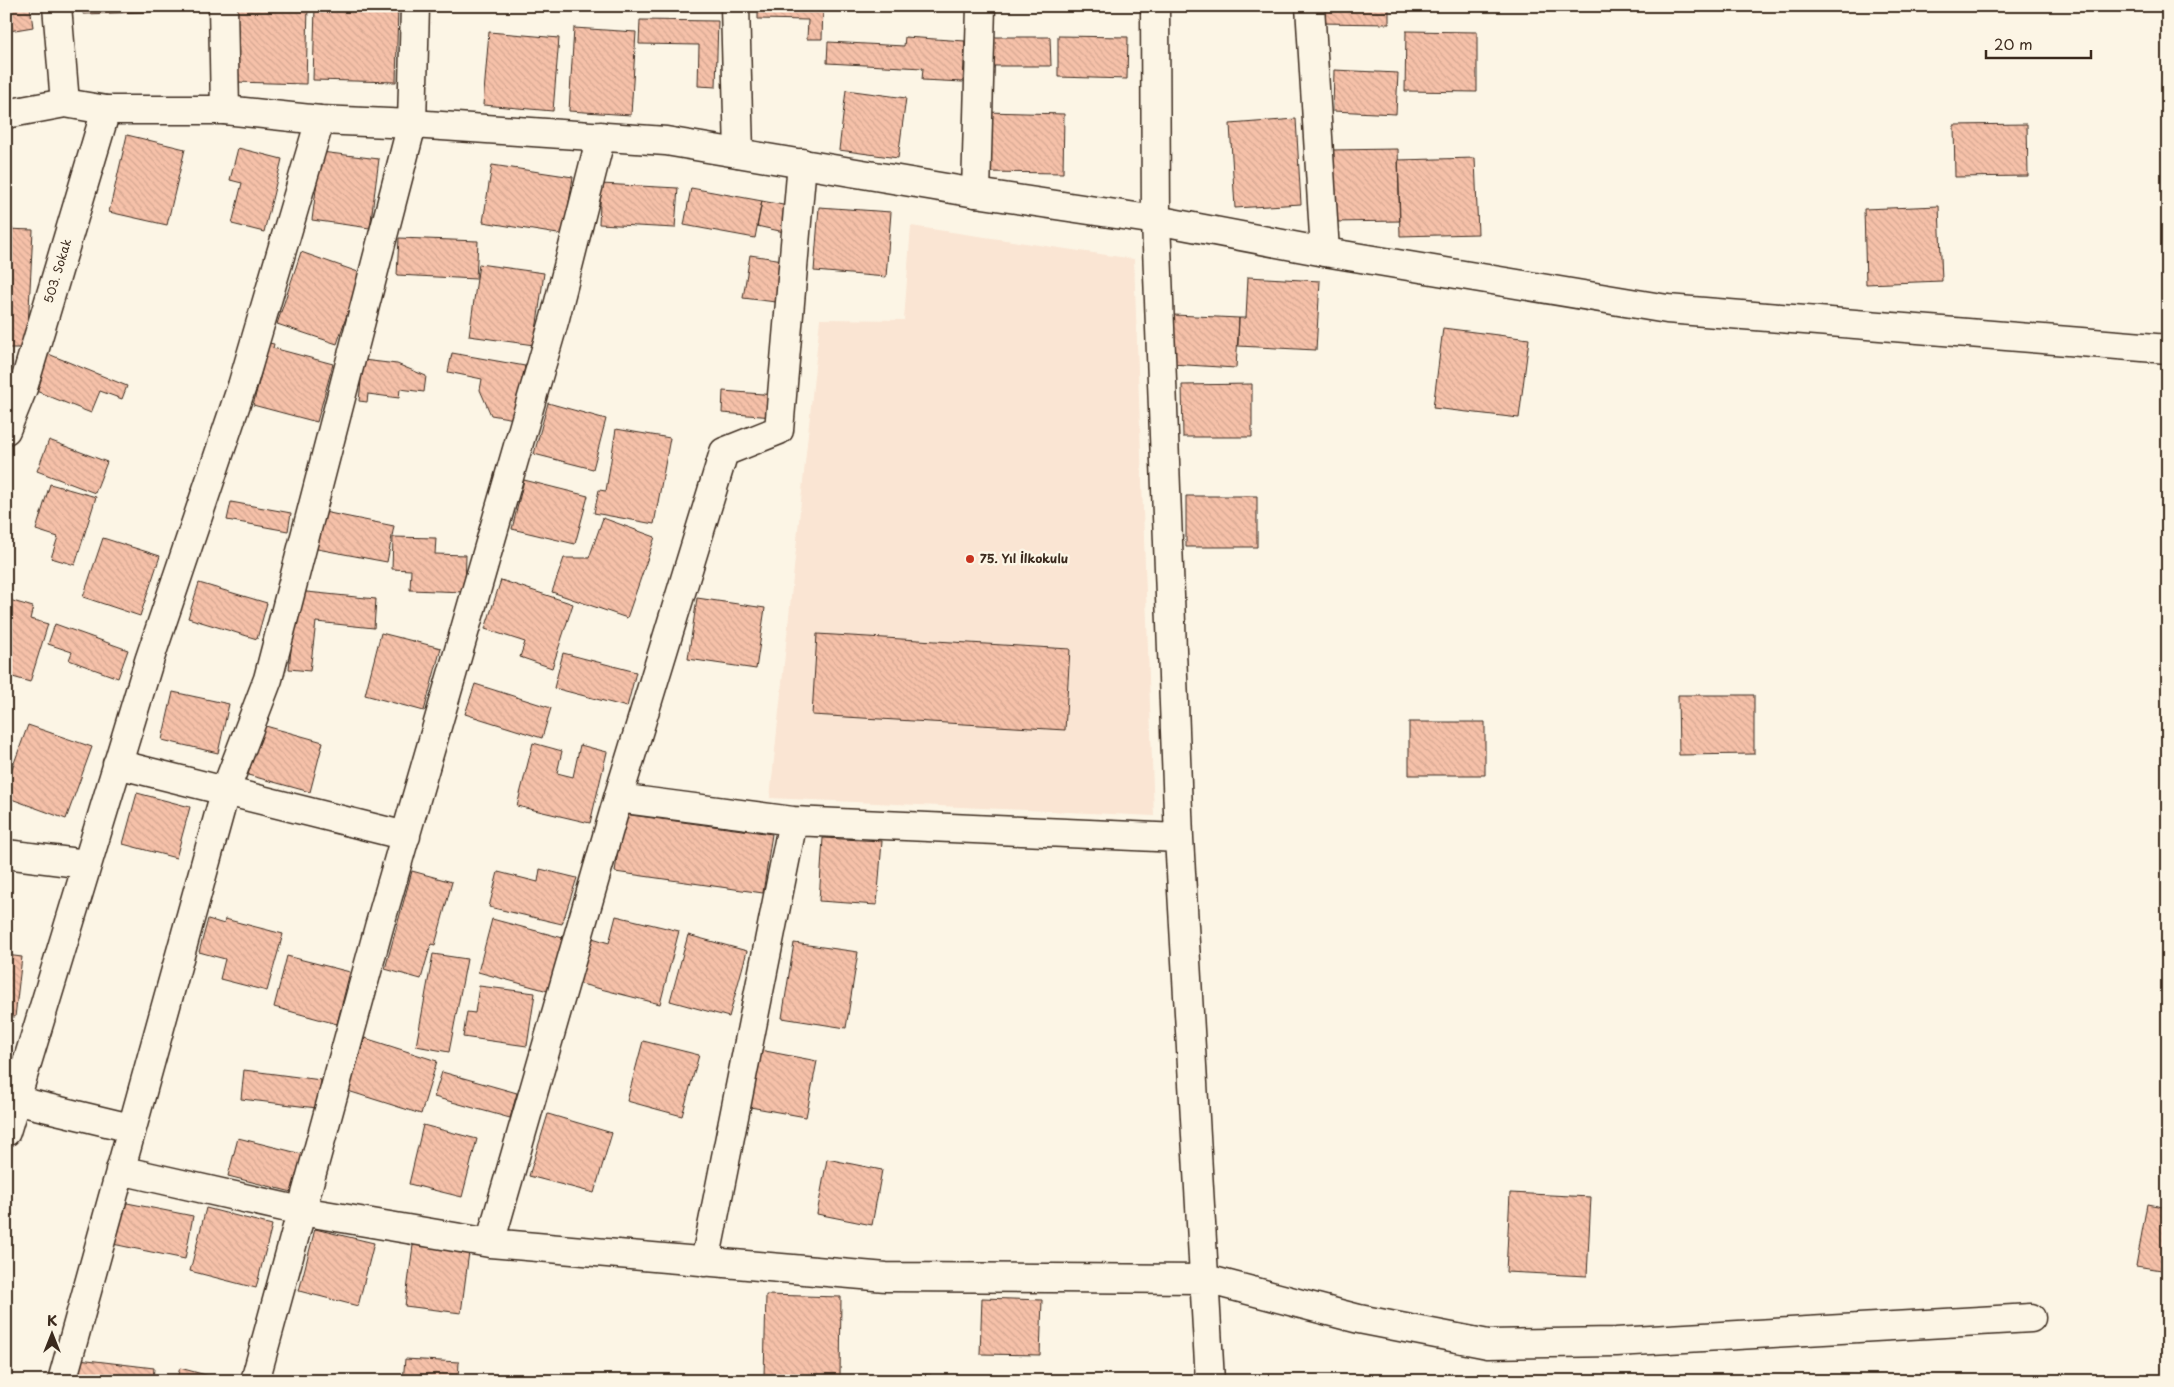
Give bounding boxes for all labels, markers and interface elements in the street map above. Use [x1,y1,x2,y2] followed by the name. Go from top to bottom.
[1986,28,2092,60] scale bar
[1994,32,2033,55] text: 20 m
[39,236,75,305] street label: 503. Sokak
[980,549,1068,567] place label: 75. Yıl İlkokulu
[964,553,976,565] marker: 75. Yıl İlkokulu
[28,1310,78,1360] north arrow
[47,1310,57,1331] text: K

